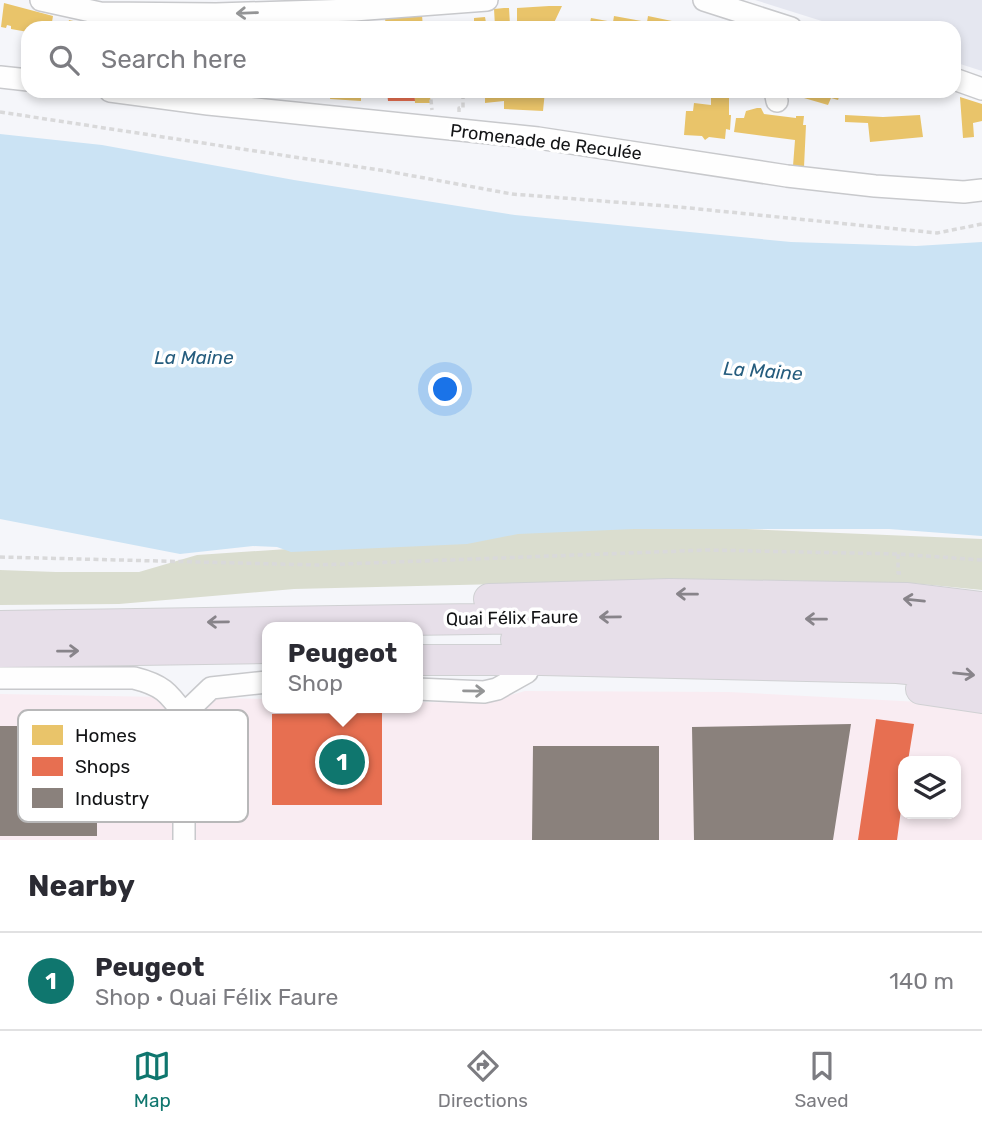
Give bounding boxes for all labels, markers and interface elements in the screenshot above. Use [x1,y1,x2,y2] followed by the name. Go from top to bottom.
[236,6,259,20] one-way arrow
[21,21,961,98] search box
[45,41,83,79] icon: search
[101,44,247,75] text: Search here
[449,119,643,165] street label: Promenade de Reculée
[154,346,234,369] water label: La Maine
[723,357,804,385] water label: La Maine
[428,372,462,406] your location
[675,587,698,601] one-way arrow
[903,593,926,606] one-way arrow
[446,606,578,630] street label: Quai Félix Faure
[599,610,622,624] one-way arrow
[805,613,828,626] one-way arrow
[206,616,229,629] one-way arrow
[262,622,423,713] popup
[288,638,397,669] text: Peugeot
[56,645,79,658] one-way arrow
[952,668,975,681] one-way arrow
[288,669,343,697] text: Shop
[462,684,485,698] one-way arrow
[18,710,248,822] legend
[75,724,137,747] text: Homes
[319,736,365,788] pin: 1
[75,755,130,778] text: Shops
[898,756,961,819] map controls
[898,756,961,819] button: layers
[75,787,149,810] text: Industry
[28,868,135,904] text: Nearby
[95,952,204,983] text: Peugeot
[45,967,57,995] text: 1
[889,967,954,995] text: 140 m
[95,983,338,1011] text: Shop · Quai Félix Faure
[133,1047,171,1112] tab: Map
[438,1047,528,1112] tab: Directions
[794,1047,849,1112] tab: Saved

